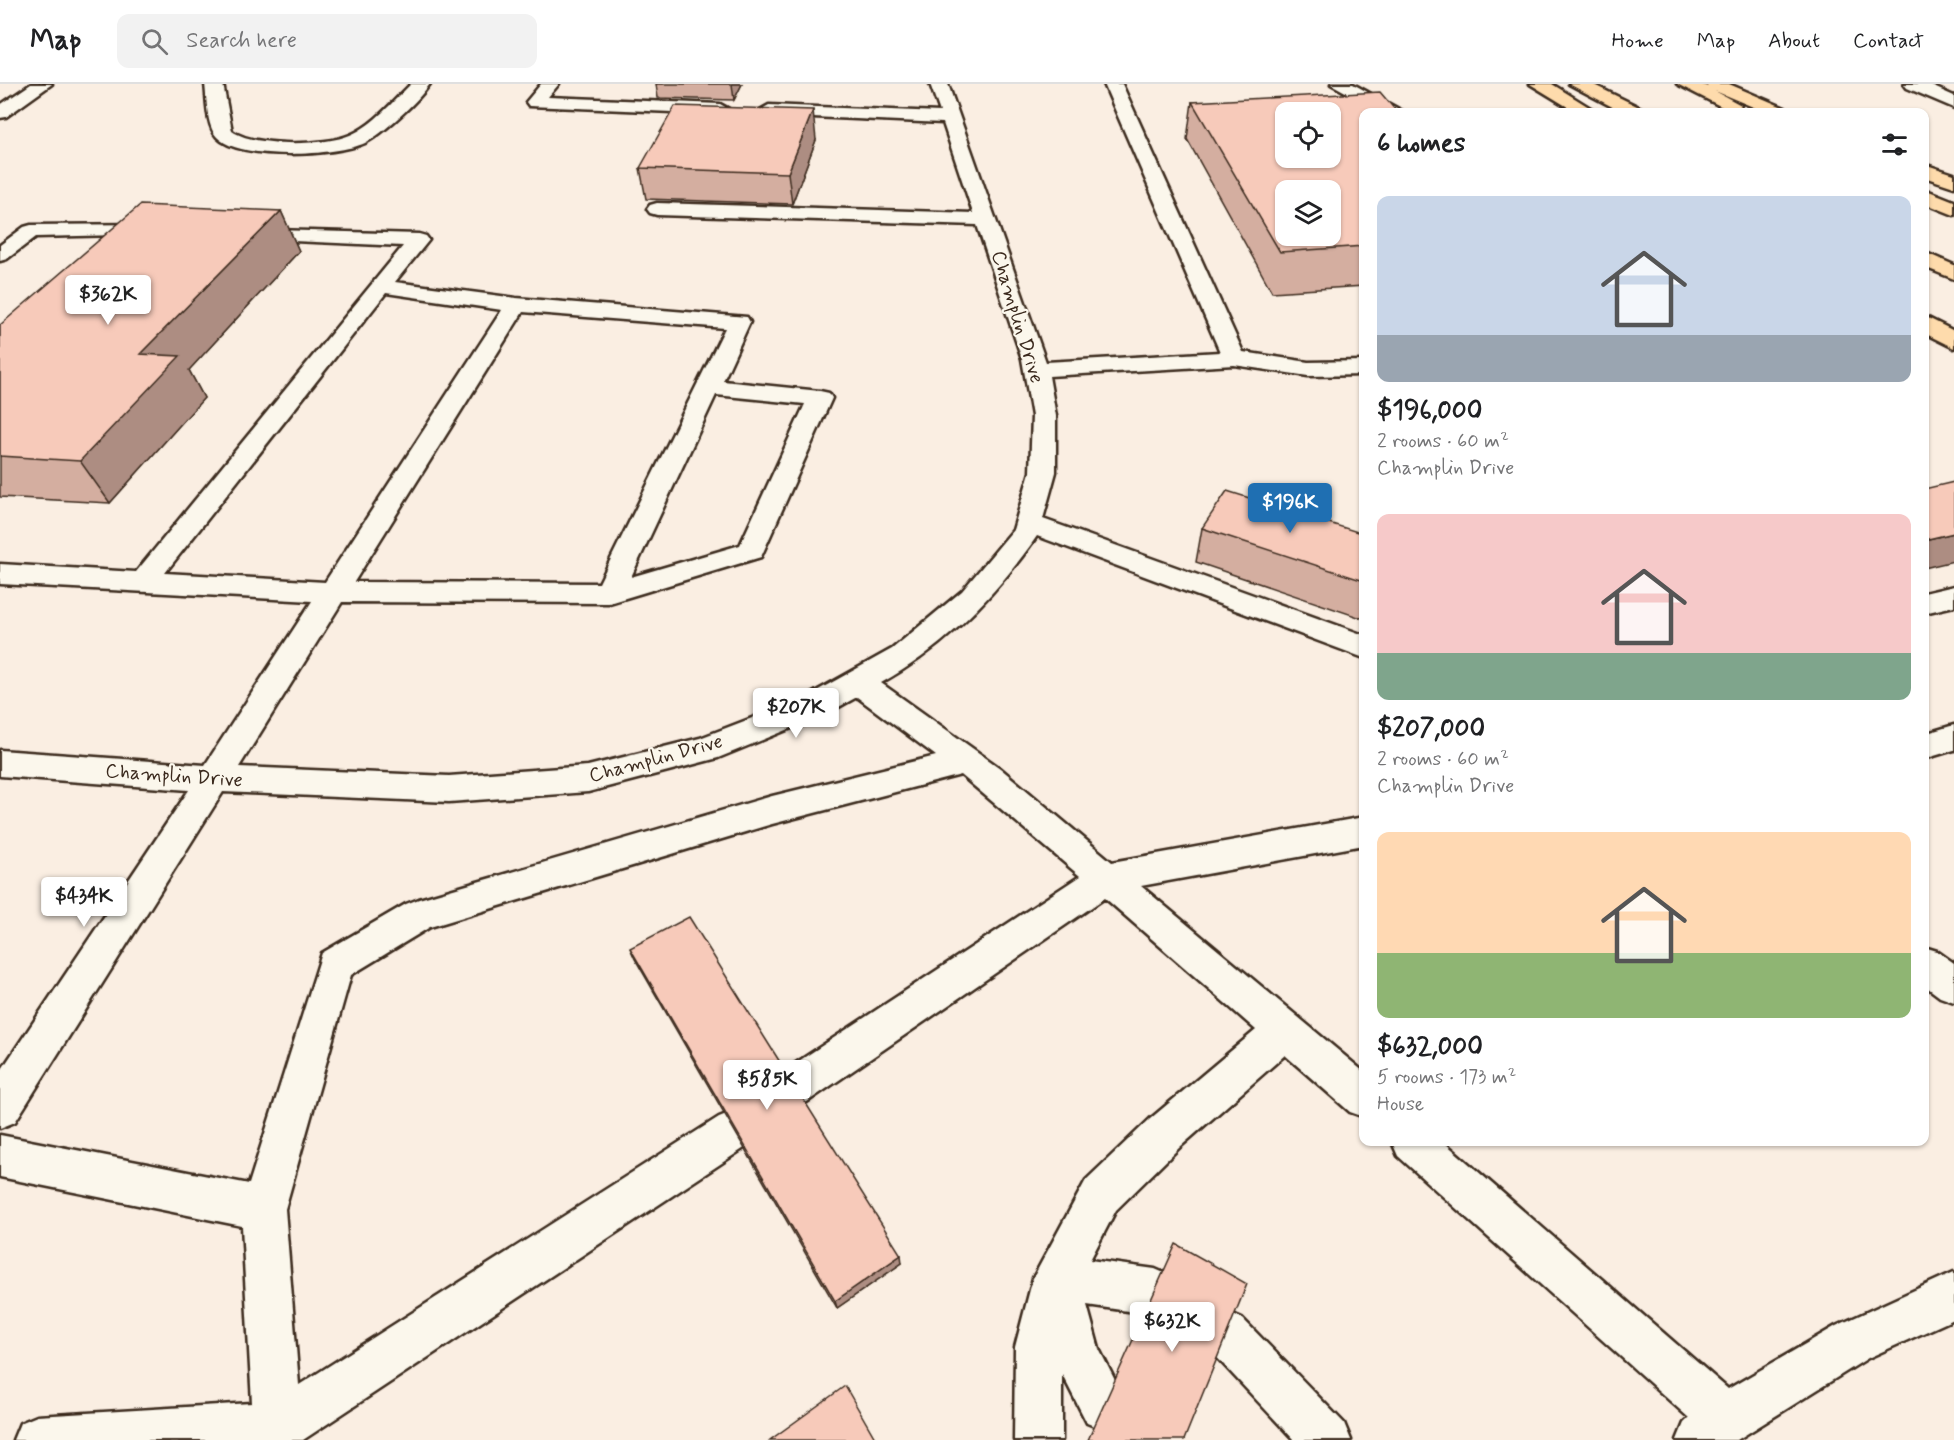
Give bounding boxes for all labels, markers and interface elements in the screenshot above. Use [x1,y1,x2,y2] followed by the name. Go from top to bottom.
[117,14,537,68] search box
[30,23,81,60] text: Map
[138,25,171,58] icon: search
[186,27,297,55] text: Search here
[1612,27,1664,55] text: Home
[1697,27,1735,55] text: Map
[1768,27,1820,55] text: About
[1853,27,1924,55] text: Contact
[1275,102,1341,246] map controls
[1275,102,1341,168] button: locate
[1377,127,1465,161] text: 6 homes
[1878,128,1911,161] icon: filters
[1275,180,1341,246] button: layers
[1590,235,1698,343] icon: home
[984,247,1050,387] street label: Champlin Drive
[66,275,150,326] pin: $362K
[79,281,137,308] text: $362K
[1377,394,1482,428] text: $196,000
[1377,428,1509,455] text: 2 rooms · 60 m²
[1377,455,1514,482] text: Champlin Drive
[1248,483,1332,534] pin: $196K
[1262,489,1318,516] text: $196K
[1590,553,1698,661] icon: home
[754,688,838,739] pin: $207K
[767,694,825,721] text: $207K
[1377,712,1485,746] text: $207,000
[586,728,726,790] street label: Champlin Drive
[1377,746,1509,773] text: 2 rooms · 60 m²
[105,758,243,794] street label: Champlin Drive
[1377,773,1514,800] text: Champlin Drive
[1590,871,1698,979] icon: home
[42,877,126,928] pin: $434K
[55,883,113,910] text: $434K
[1377,1030,1483,1064] text: $632,000
[725,1060,809,1111] pin: $585K
[1377,1064,1516,1091] text: 5 rooms · 173 m²
[737,1066,797,1093] text: $585K
[1377,1091,1424,1118] text: House
[1130,1302,1214,1353] pin: $632K
[1144,1308,1200,1335] text: $632K

